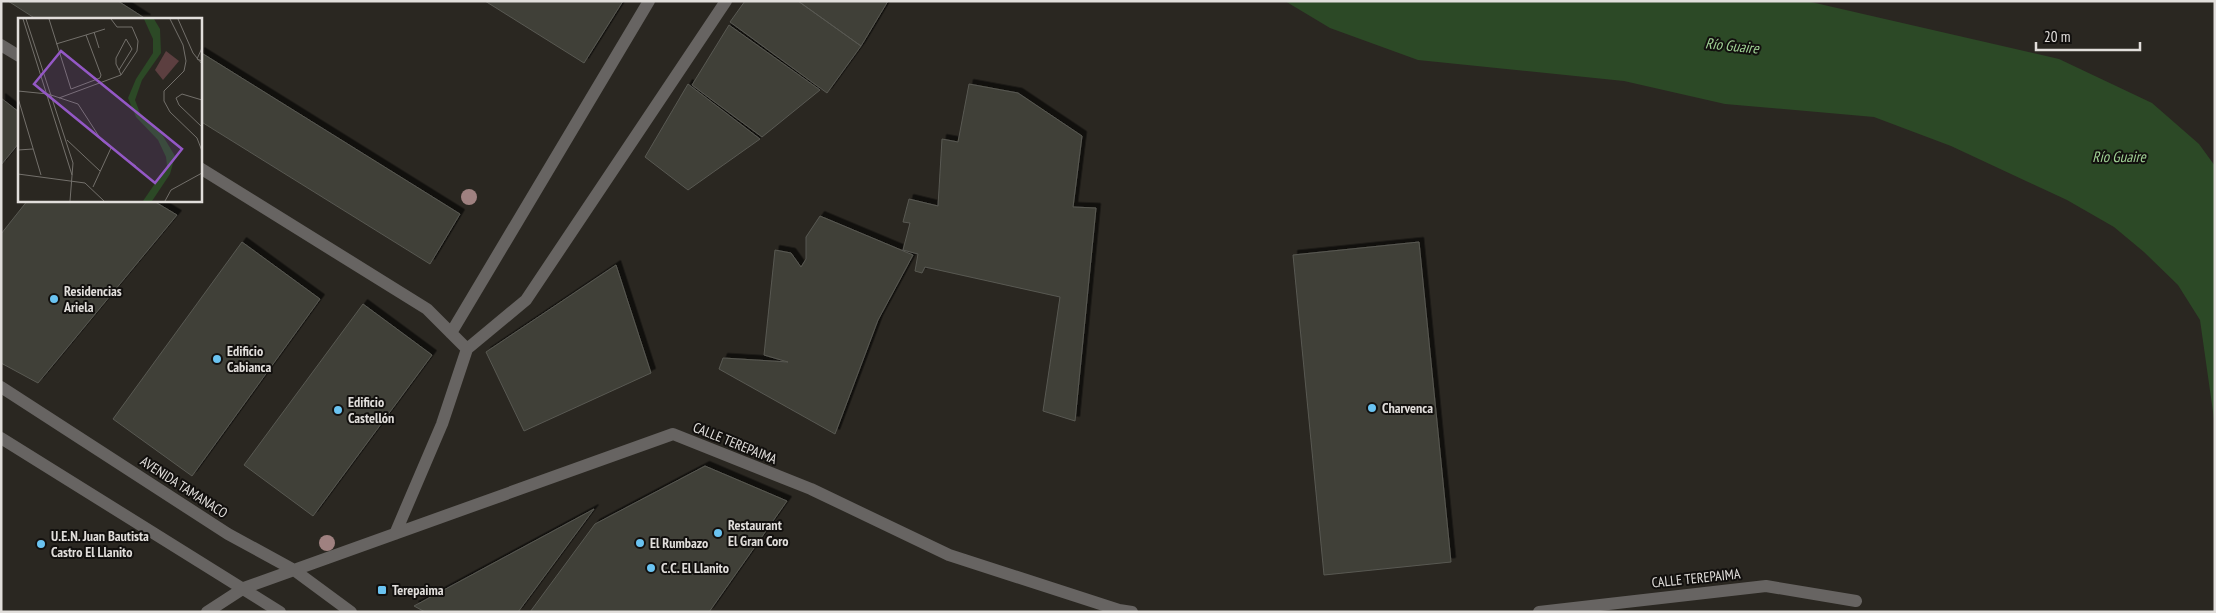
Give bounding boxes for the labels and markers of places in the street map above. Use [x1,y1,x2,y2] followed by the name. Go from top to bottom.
[63,282,122,316] place label: Residencias Ariela
[48,293,60,305] marker: Residencias Ariela
[227,342,271,376] place label: Edificio Cabianca
[211,353,223,365] marker: Edificio Cabianca
[348,393,394,427] place label: Edificio Castellón
[1382,399,1433,417] place label: Charvenca
[1366,402,1378,414] marker: Charvenca
[332,404,344,416] marker: Edificio Castellón
[728,516,789,550] place label: Restaurant El Gran Coro
[51,527,149,561] place label: U.E.N. Juan Bautista Castro El Llanito
[712,527,724,539] marker: Restaurant El Gran Coro
[650,534,708,552] place label: El Rumbazo
[634,537,646,549] marker: El Rumbazo
[35,538,47,550] marker: U.E.N. Juan Bautista Castro El Llanito
[661,559,729,577] place label: C.C. El Llanito
[645,562,657,574] marker: C.C. El Llanito
[392,581,444,599] place label: Terepaima
[376,584,388,596] marker: Terepaima

